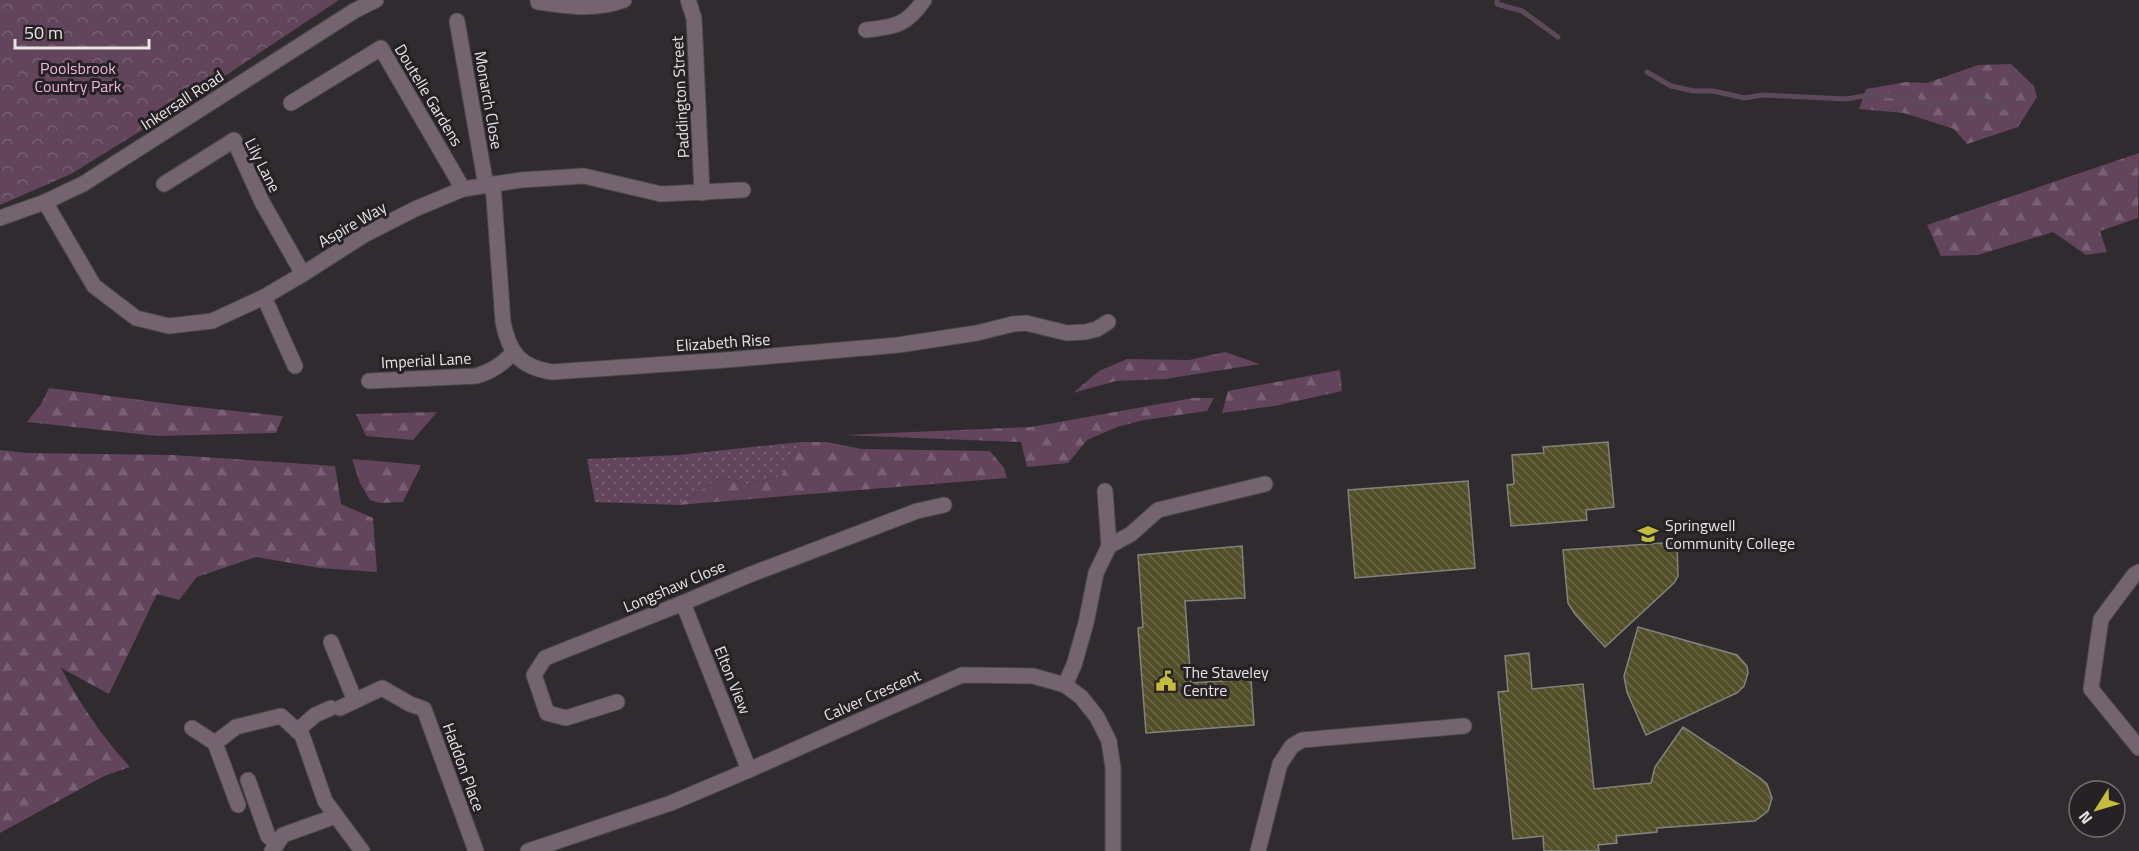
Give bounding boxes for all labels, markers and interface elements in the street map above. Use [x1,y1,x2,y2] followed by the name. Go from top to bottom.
[15,12,148,50] scale bar
[24,19,63,46] text: 50 m
[665,35,695,159] street label: Paddington Street
[389,39,469,151] street label: Doutelle Gardens
[469,49,509,151] street label: Monarch Close
[34,56,122,98] park label: Poolsbrook Country Park
[136,64,228,136] street label: Inkersall Road
[239,134,287,196] street label: Lily Lane
[313,195,391,253] street label: Aspire Way
[675,327,771,357] street label: Elizabeth Rise
[380,346,472,374] street label: Imperial Lane
[1665,513,1795,555] place label: Springwell Community College
[1636,522,1660,546] school or university icon: Springwell Community College
[619,554,729,618] street label: Longshaw Close
[708,642,758,718] street label: Elton View
[1183,660,1269,702] place label: The Staveley Centre
[820,663,925,727] street label: Calver Crescent
[1154,669,1178,693] public building icon: The Staveley Centre
[437,719,491,815] street label: Haddon Place
[2067,779,2127,839] north arrow
[2072,806,2098,830] text: N

